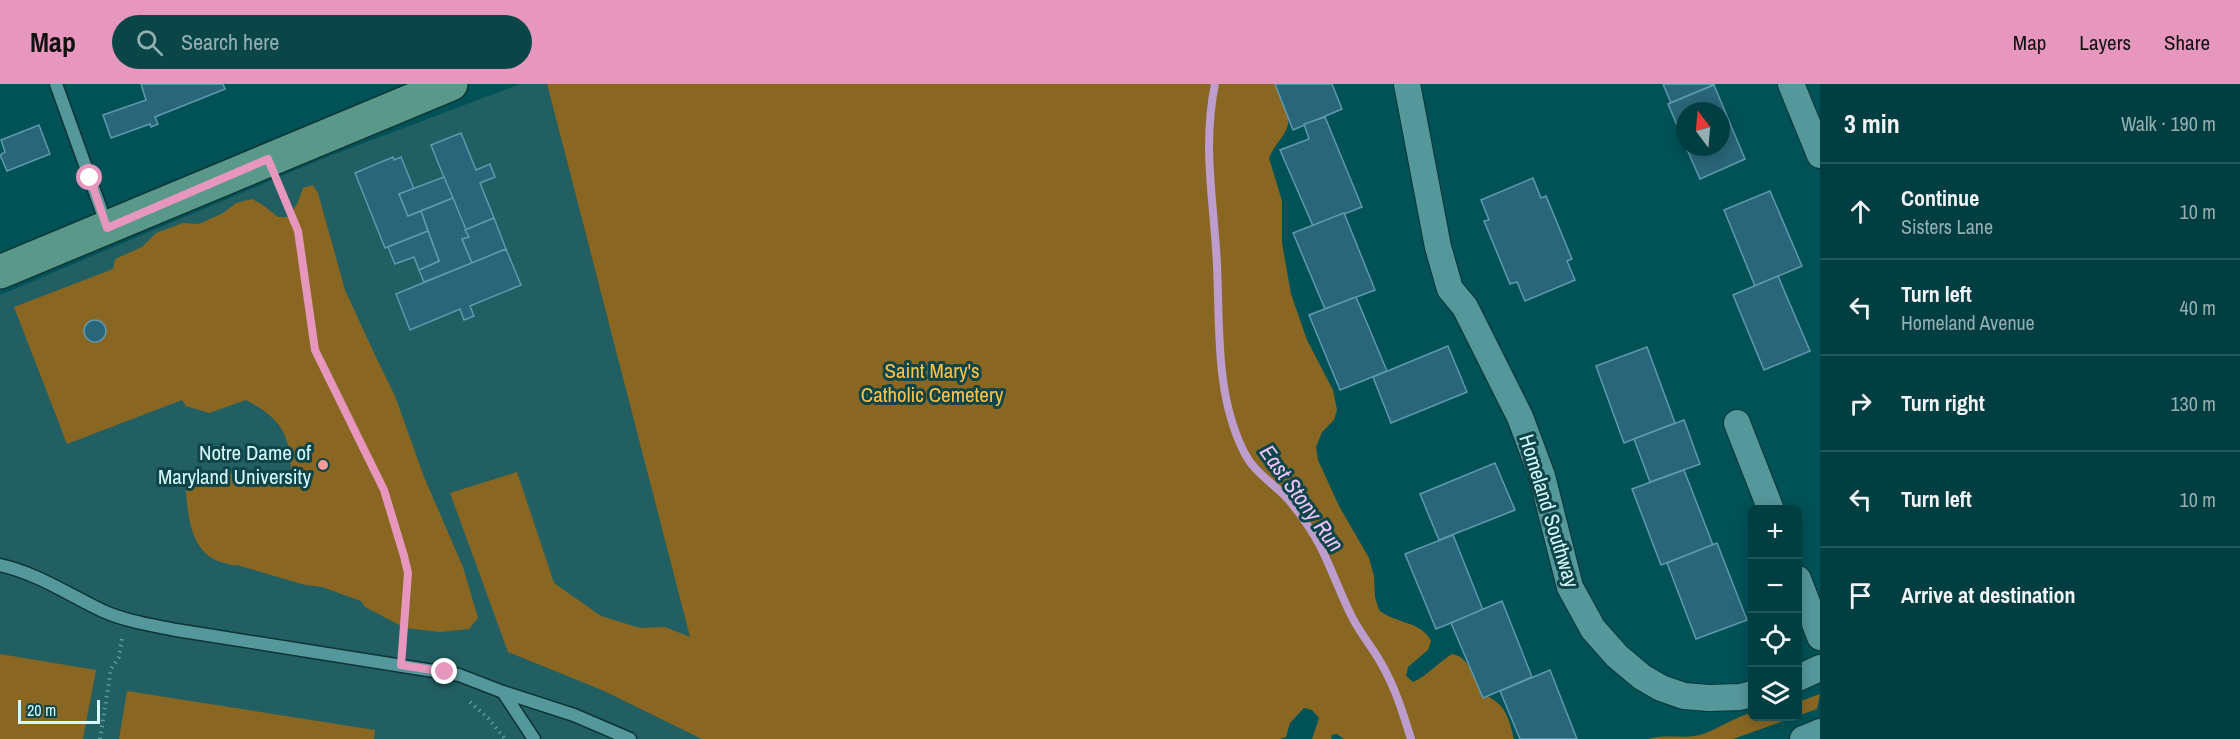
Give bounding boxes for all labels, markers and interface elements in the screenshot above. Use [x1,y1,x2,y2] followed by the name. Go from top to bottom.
[112,15,532,69] search box
[30,23,76,61] text: Map
[133,26,166,59] icon: search
[181,27,279,57] text: Search here
[2013,28,2046,57] text: Map
[2079,28,2131,57] text: Layers
[2164,28,2210,57] text: Share
[1676,102,1730,156] north arrow
[1844,106,1900,141] text: 3 min
[2121,110,2216,137] text: Walk · 190 m
[76,164,102,190] route start
[1901,183,1979,213] text: Continue
[1844,195,1877,228] icon: ahead
[2180,198,2216,225] text: 10 m
[1901,213,1993,240] text: Sisters Lane
[1901,279,1972,309] text: Turn left
[1844,291,1877,324] icon: left
[2180,294,2216,321] text: 40 m
[1901,309,2035,336] text: Homeland Avenue
[861,356,1004,409] park label: Saint Mary's Catholic Cemetery
[1844,387,1877,420] icon: right
[1901,388,1985,418] text: Turn right
[2170,390,2216,417] text: 130 m
[1512,431,1587,591] street label: Homeland Southway
[158,438,311,491] place label: Notre Dame of Maryland University
[1253,438,1351,558] water label: East Stony Run
[316,458,330,472] marker: Notre Dame of Maryland University
[1844,483,1877,516] icon: left
[1901,484,1972,514] text: Turn left
[2180,486,2216,513] text: 10 m
[1748,505,1802,721] map controls
[1748,505,1802,559] button: +
[1748,559,1802,613] button: −
[1844,579,1877,612] icon: arrive
[1901,580,2075,610] text: Arrive at destination
[1748,613,1802,667] button: locate
[431,658,457,684] route end
[1748,667,1802,721] button: layers
[18,697,100,724] scale bar
[27,699,56,721] text: 20 m

